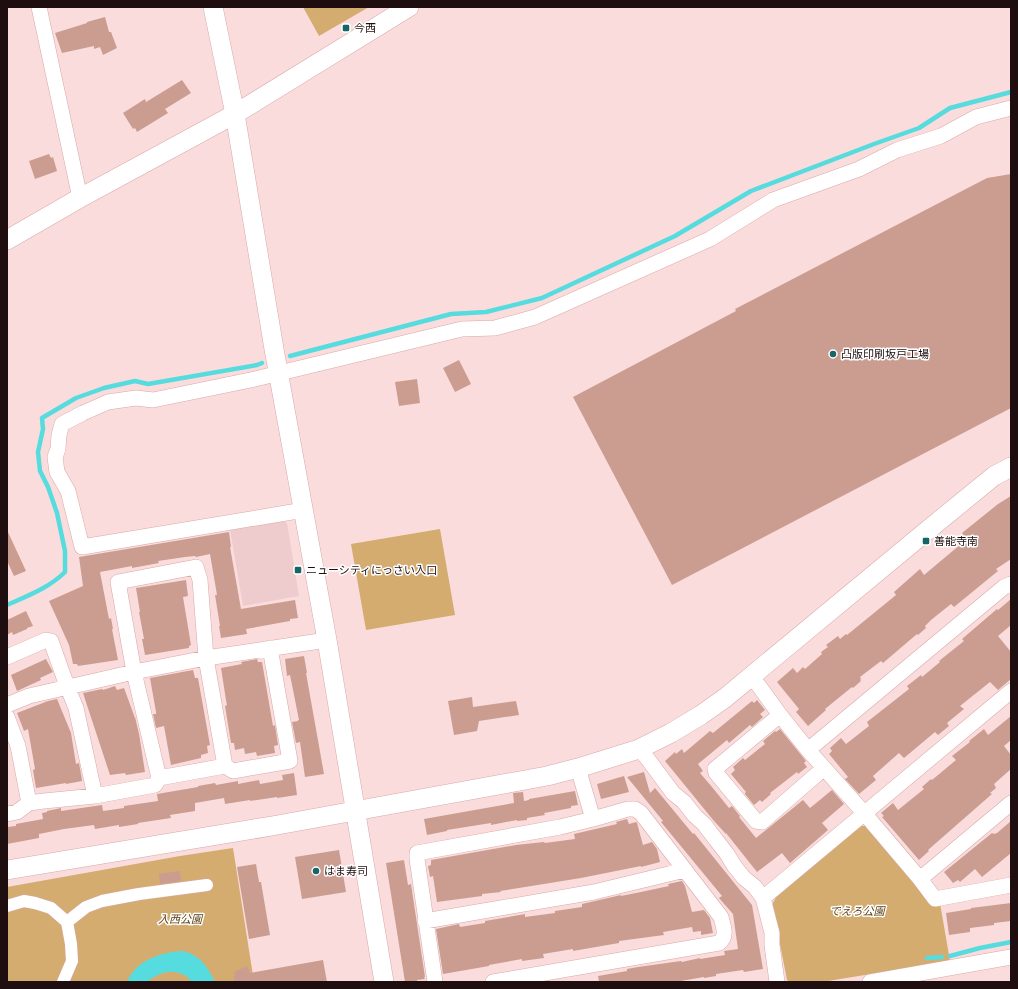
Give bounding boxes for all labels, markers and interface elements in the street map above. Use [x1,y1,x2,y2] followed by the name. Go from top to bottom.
[354,21,376,35] place label: 今西
[341,23,351,33] marker: 今西
[841,347,929,361] place label: 凸版印刷坂戸工場
[828,349,838,359] marker: 凸版印刷坂戸工場
[934,534,978,548] place label: 善能寺南
[921,536,931,546] marker: 善能寺南
[306,563,437,577] place label: ニューシティにっさい入口
[293,565,303,575] marker: ニューシティにっさい入口
[324,864,368,878] place label: はま寿司
[311,866,321,876] marker: はま寿司
[830,904,886,918] park label: でえろ公園
[158,912,204,926] park label: 入西公園

